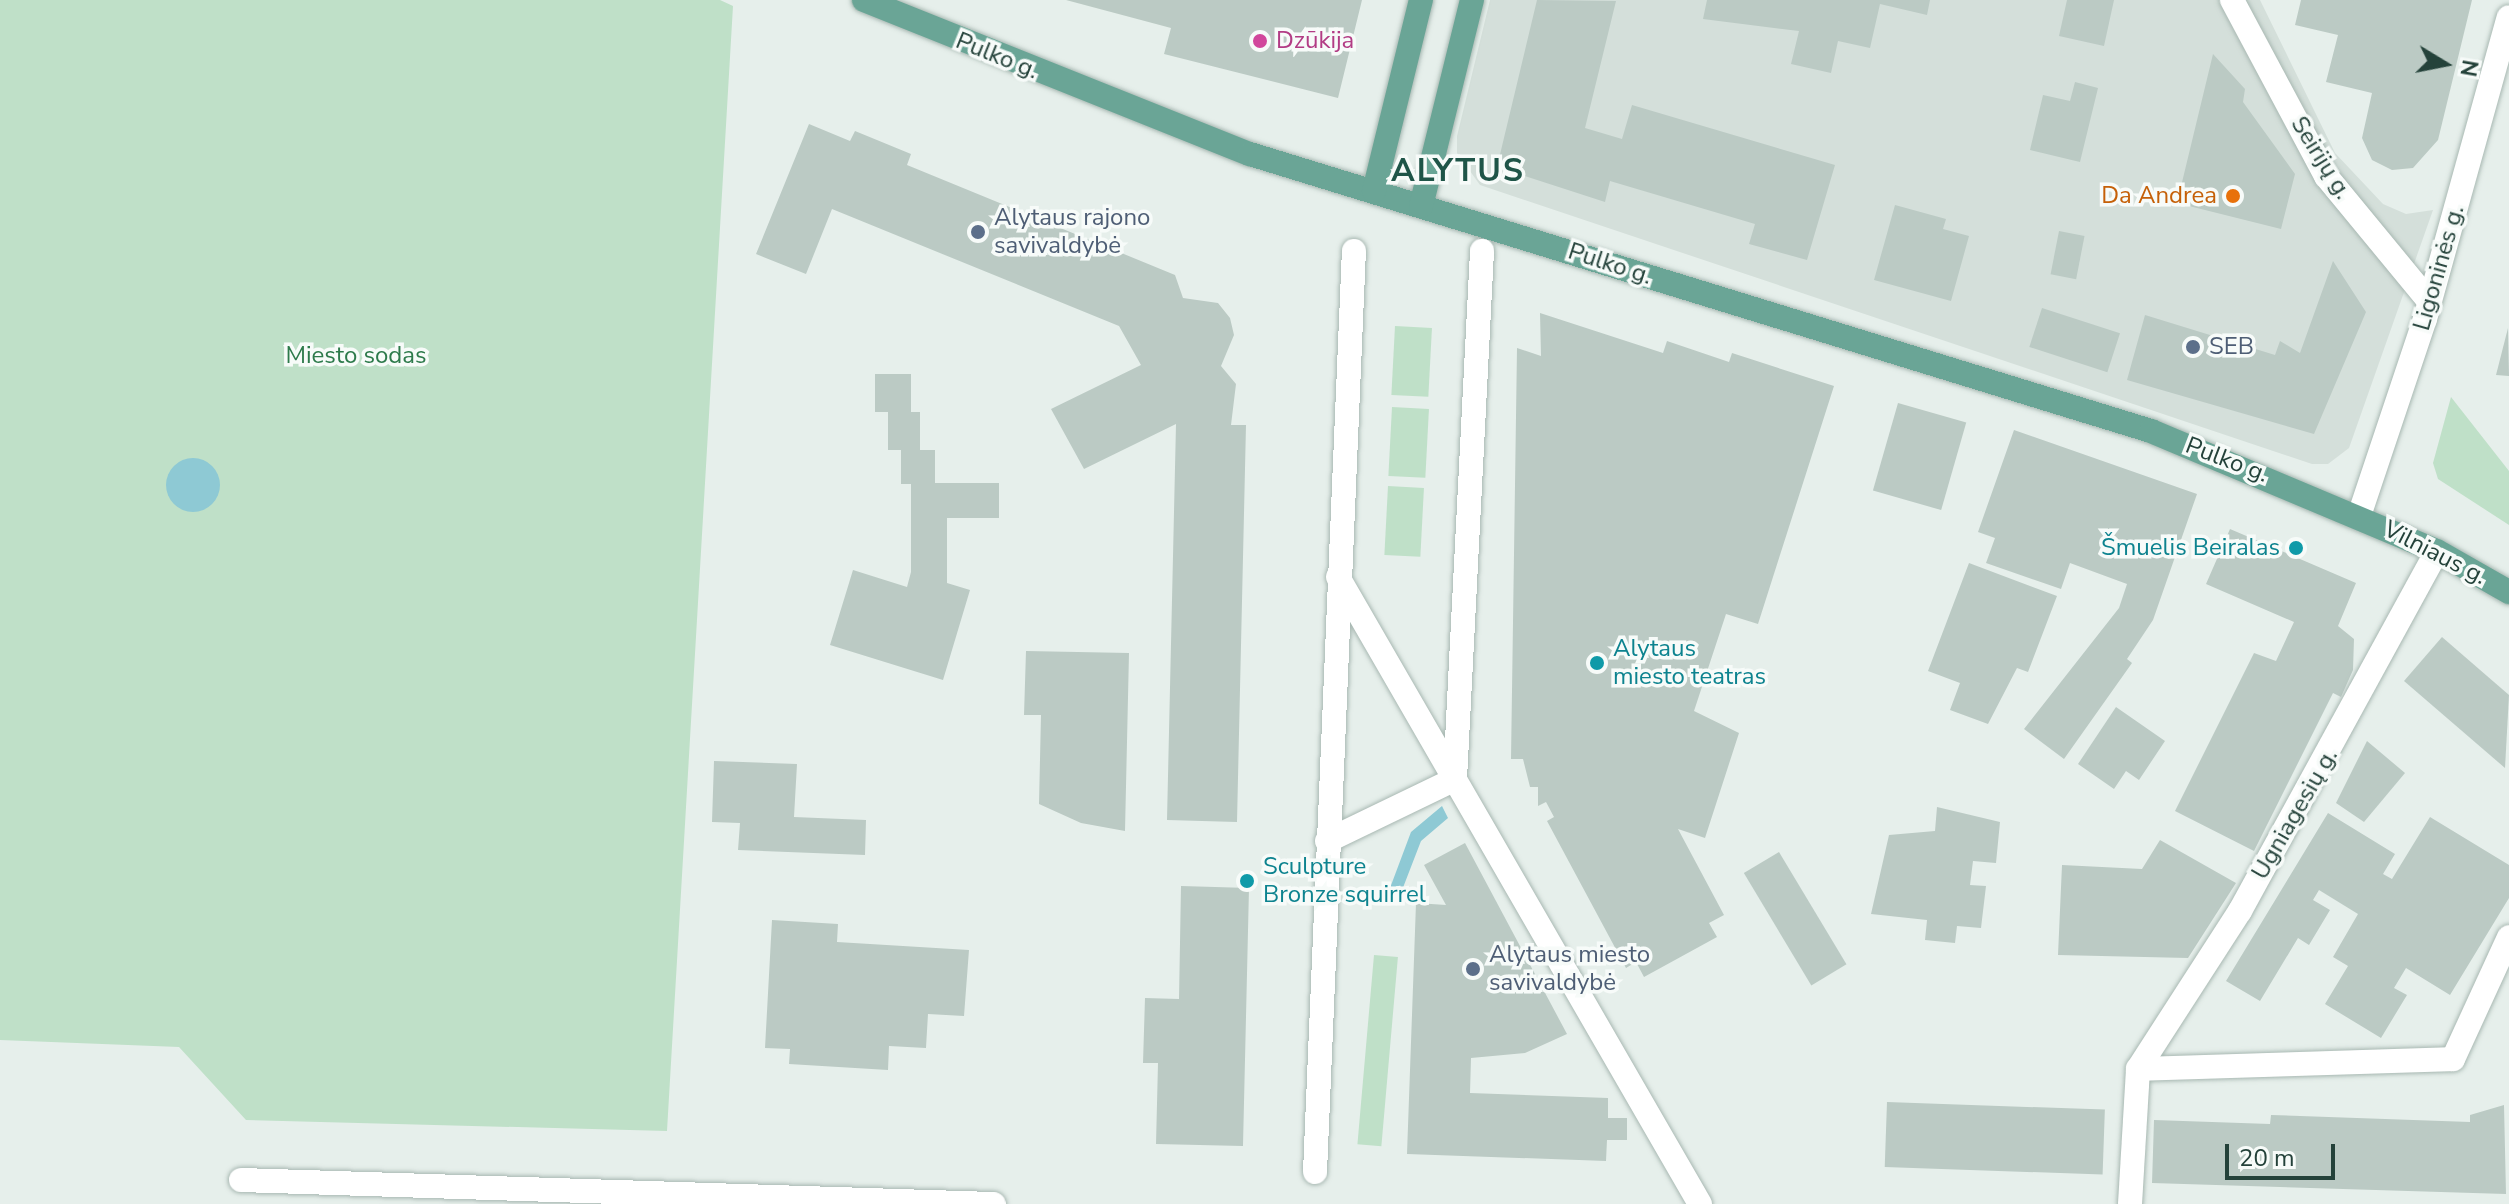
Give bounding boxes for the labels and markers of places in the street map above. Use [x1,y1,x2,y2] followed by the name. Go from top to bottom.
[1276,27,1354,55] place label: Dzūkija
[1251,32,1269,50] marker: Dzūkija
[2101,182,2217,210] place label: Da Andrea
[2224,187,2242,205] marker: Da Andrea
[994,204,1150,260] place label: Alytaus rajono savivaldybė
[969,223,987,241] marker: Alytaus rajono savivaldybė
[2209,333,2254,361] place label: SEB
[2184,338,2202,356] marker: SEB
[2101,534,2280,562] place label: Šmuelis Beiralas
[2287,539,2305,557] marker: Šmuelis Beiralas
[1613,635,1766,691] place label: Alytaus miesto teatras
[1588,654,1606,672] marker: Alytaus miesto teatras
[1263,853,1426,909] place label: Sculpture Bronze squirrel
[1238,872,1256,890] marker: Sculpture Bronze squirrel
[1489,941,1650,997] place label: Alytaus miesto savivaldybė
[1464,960,1482,978] marker: Alytaus miesto savivaldybė

